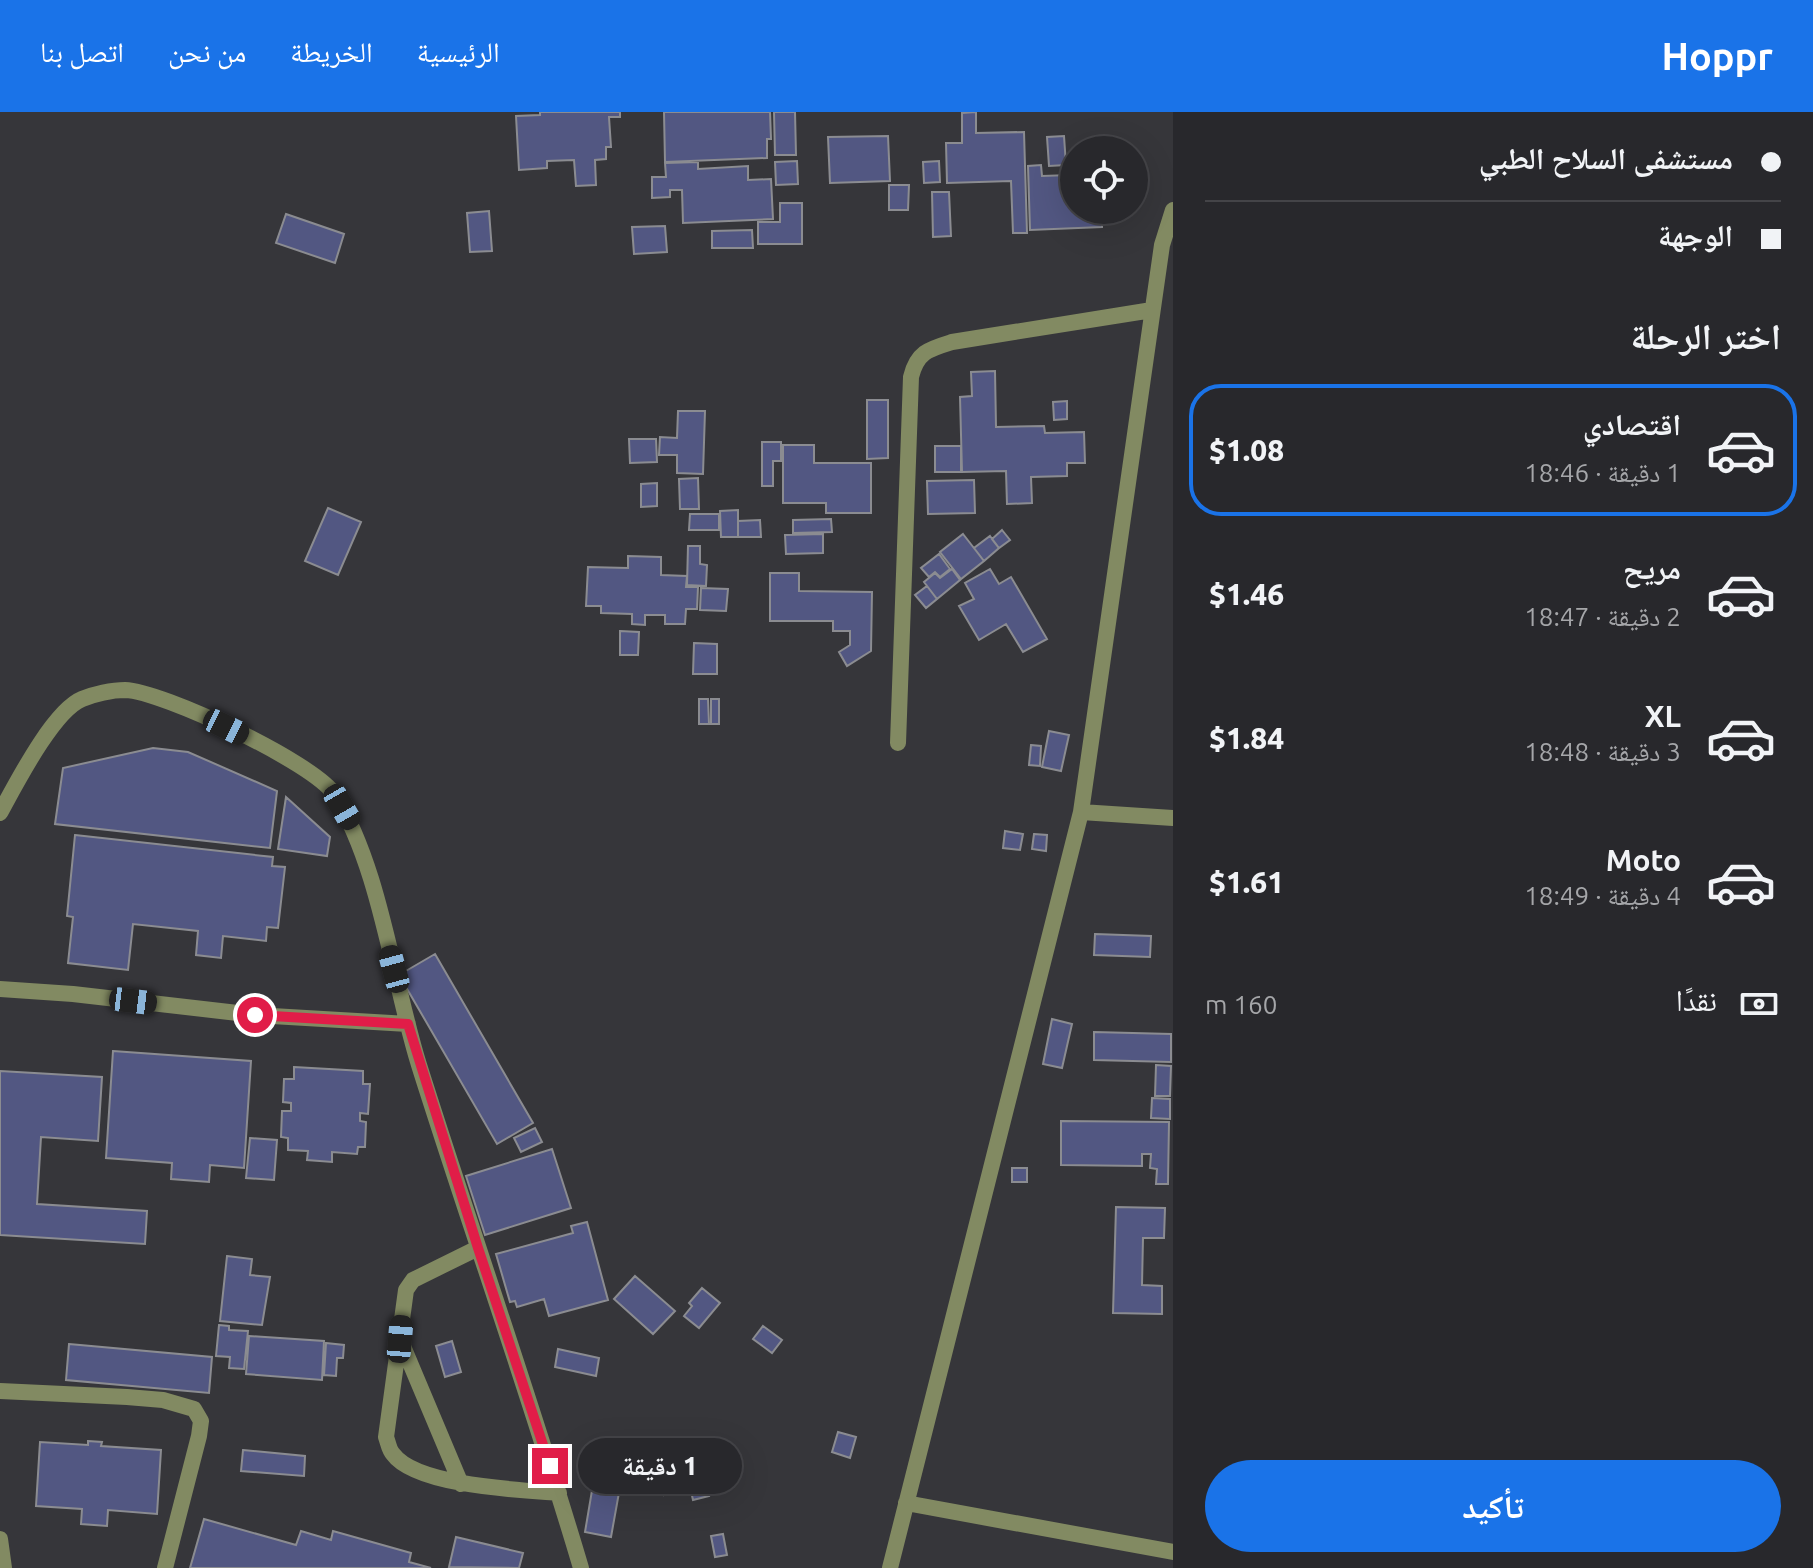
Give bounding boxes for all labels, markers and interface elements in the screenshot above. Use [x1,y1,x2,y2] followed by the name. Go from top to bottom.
[1661,35,1773,77] text: Hoppr
[40,36,124,67] text: اتصل بنا
[168,36,246,67] text: من نحن
[290,36,373,67] text: الخريطة
[417,36,500,67] text: الرئيسية
[1060,136,1148,224] map controls
[1060,136,1148,224] button: locate
[1479,141,1733,175] text: مستشفى السلاح الطبي
[1658,218,1733,252] text: الوجهة
[1630,315,1781,356] text: اختر الرحلة
[1583,407,1681,441] text: اقتصادي
[1705,414,1777,486] icon: car
[1209,433,1284,467] text: $1.08
[1524,458,1681,487] text: 1 دقيقة · 18:46
[1623,551,1681,585] text: مريح
[1705,558,1777,630] icon: car
[1209,577,1284,611] text: $1.46
[1524,602,1681,631] text: 2 دقيقة · 18:47
[1645,699,1681,733] text: XL
[1705,702,1777,774] icon: car
[199,706,253,748] car
[1209,721,1284,755] text: $1.84
[1524,737,1681,766] text: 3 دقيقة · 18:48
[320,780,364,834] car
[1606,843,1681,877] text: Moto
[1705,846,1777,918] icon: car
[1209,865,1284,899] text: $1.61
[1524,881,1681,910] text: 4 دقيقة · 18:49
[376,943,412,995] car
[1737,982,1781,1026] icon: cash
[1676,983,1717,1017] text: نقدًا
[108,986,158,1016] car
[1205,990,1277,1019] text: 160 m
[237,997,273,1033] route start
[386,1314,414,1364] car
[578,1438,742,1494] callout: 1 دقيقة
[532,1448,568,1484] route end
[622,1451,698,1480] text: 1 دقيقة
[1205,1460,1781,1552] button: تأكيد

